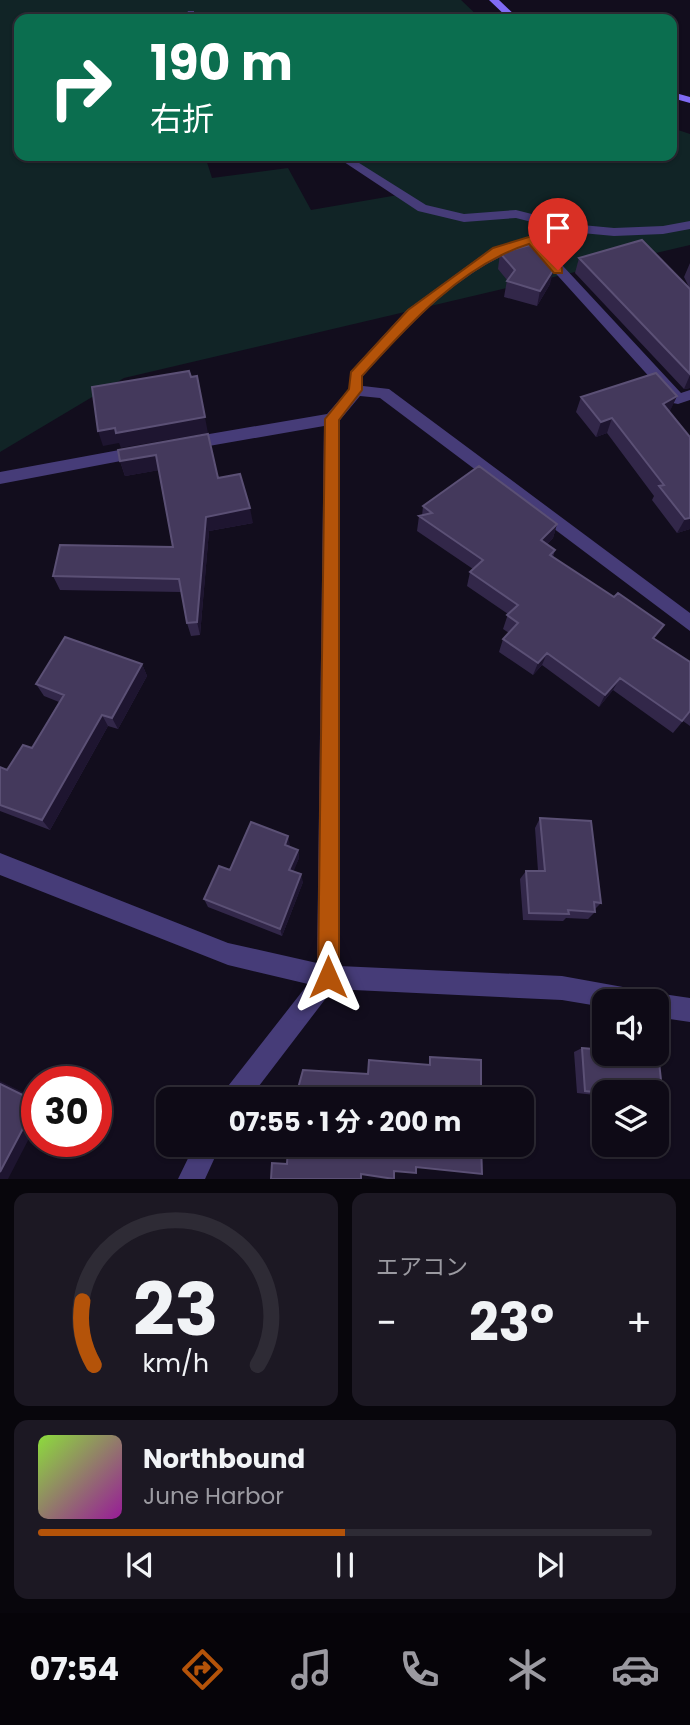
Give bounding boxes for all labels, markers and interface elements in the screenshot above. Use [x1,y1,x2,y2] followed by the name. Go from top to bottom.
[150,29,293,97] text: 190 m
[35,42,126,133] icon: right
[150,96,214,141] text: 右折
[528,198,588,270] pin
[539,209,577,247] icon: arrive
[291,940,365,1014] position arrow
[592,989,669,1157] map controls
[592,989,669,1066] button: sound
[21,1066,112,1157] speed limit sign: 30
[592,1080,669,1157] button: layers
[229,1104,461,1140] text: 07:55 · 1 分 · 200 m
[376,1251,468,1283] text: エアコン
[133,1260,219,1361] text: 23
[469,1286,554,1359] text: 23°
[376,1296,397,1349] text: −
[626,1296,652,1349] text: +
[143,1346,209,1381] text: km/h
[143,1441,305,1477] text: Northbound
[143,1480,284,1512] text: June Harbor
[121,1546,159,1584] icon: previous
[326,1546,364,1584] icon: pause
[531,1546,569,1584] icon: next
[178,1645,227,1694] icon: directions
[287,1645,336,1694] icon: music
[395,1645,444,1694] icon: phone
[503,1645,552,1694] icon: climate
[611,1645,660,1694] icon: car
[30,1646,119,1691] text: 07:54

